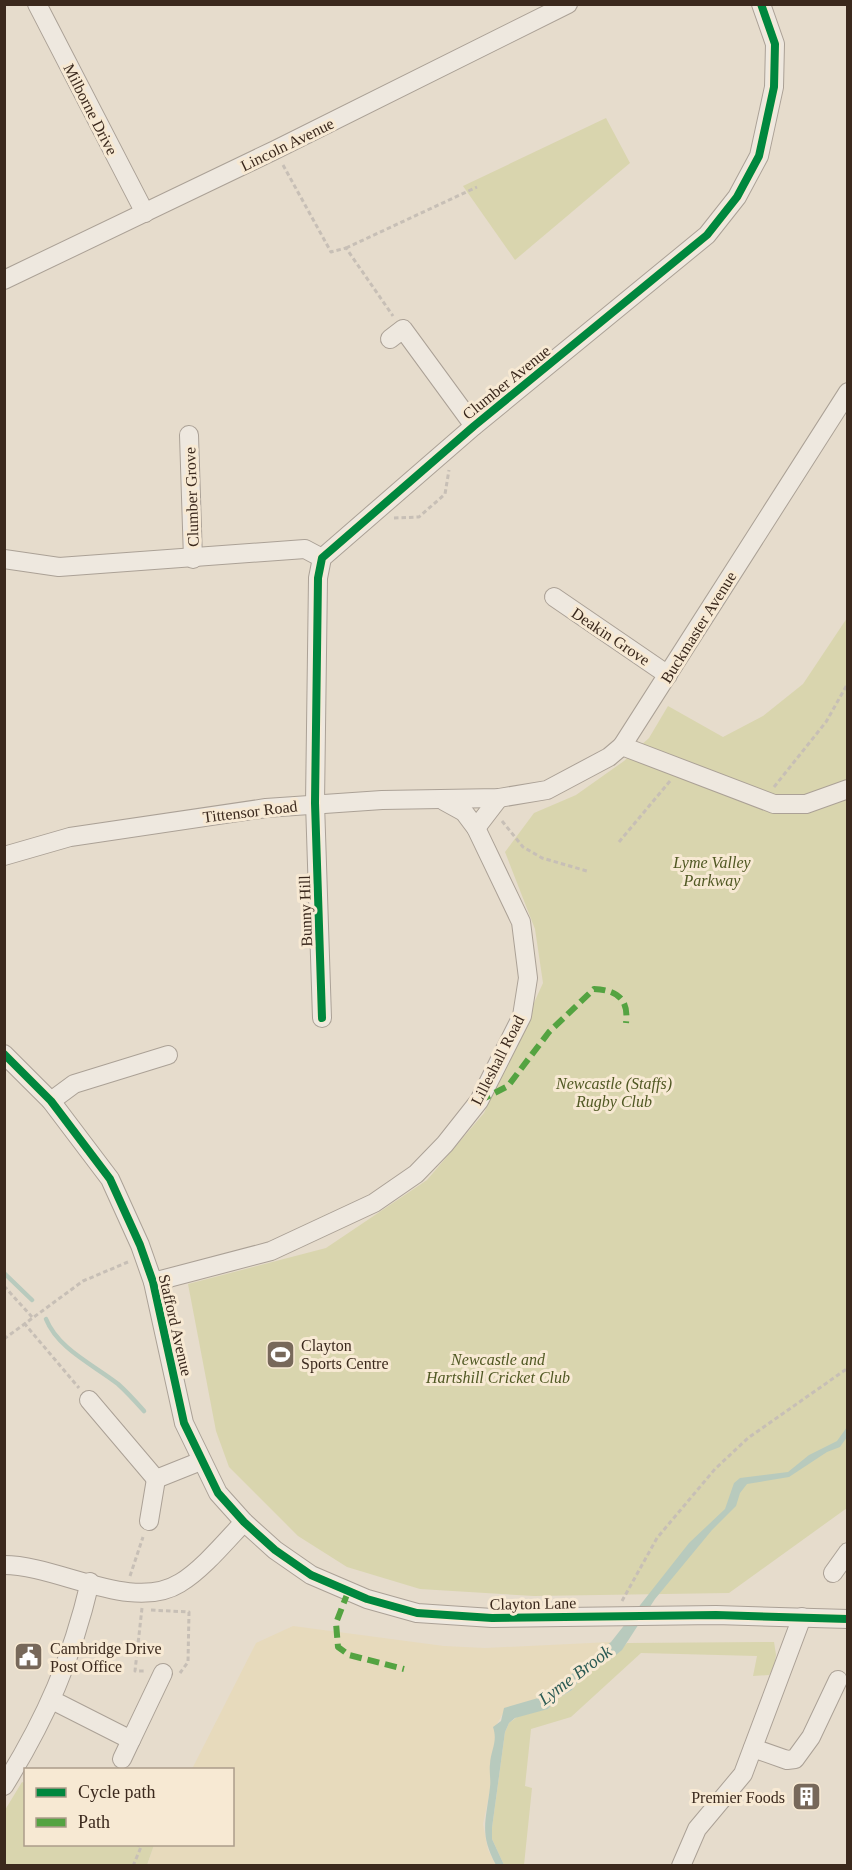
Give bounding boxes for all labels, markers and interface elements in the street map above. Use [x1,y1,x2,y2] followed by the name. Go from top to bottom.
[60,61,121,158] street label: Milborne Drive
[238,115,337,174] street label: Lincoln Avenue
[459,342,554,423] street label: Clumber Avenue
[181,447,202,547] street label: Clumber Grove
[657,568,740,686] street label: Buckmaster Avenue
[569,604,653,669] street label: Deakin Grove
[202,797,298,826] street label: Tittensor Road
[672,854,752,890] park label: Lyme Valley Parkway
[296,874,316,947] street label: Bunny Hill
[468,1013,527,1108] street label: Lilleshall Road
[555,1075,672,1111] park label: Newcastle (Staffs) Rugby Club
[156,1273,195,1378] street label: Stafford Avenue
[301,1337,389,1373] place label: Clayton Sports Centre
[264,1338,296,1370] sports icon: Clayton Sports Centre
[425,1351,570,1386] park label: Newcastle and Hartshill Cricket Club
[490,1594,576,1614] street label: Clayton Lane
[50,1640,162,1675] place label: Cambridge Drive Post Office
[534,1640,616,1710] water label: Lyme Brook
[13,1641,45,1673] public building icon: Cambridge Drive Post Office
[24,1768,234,1846] legend
[790,1781,822,1813] building icon: Premier Foods
[78,1782,155,1802] text: Cycle path
[691,1789,785,1806] place label: Premier Foods
[78,1812,110,1832] text: Path

